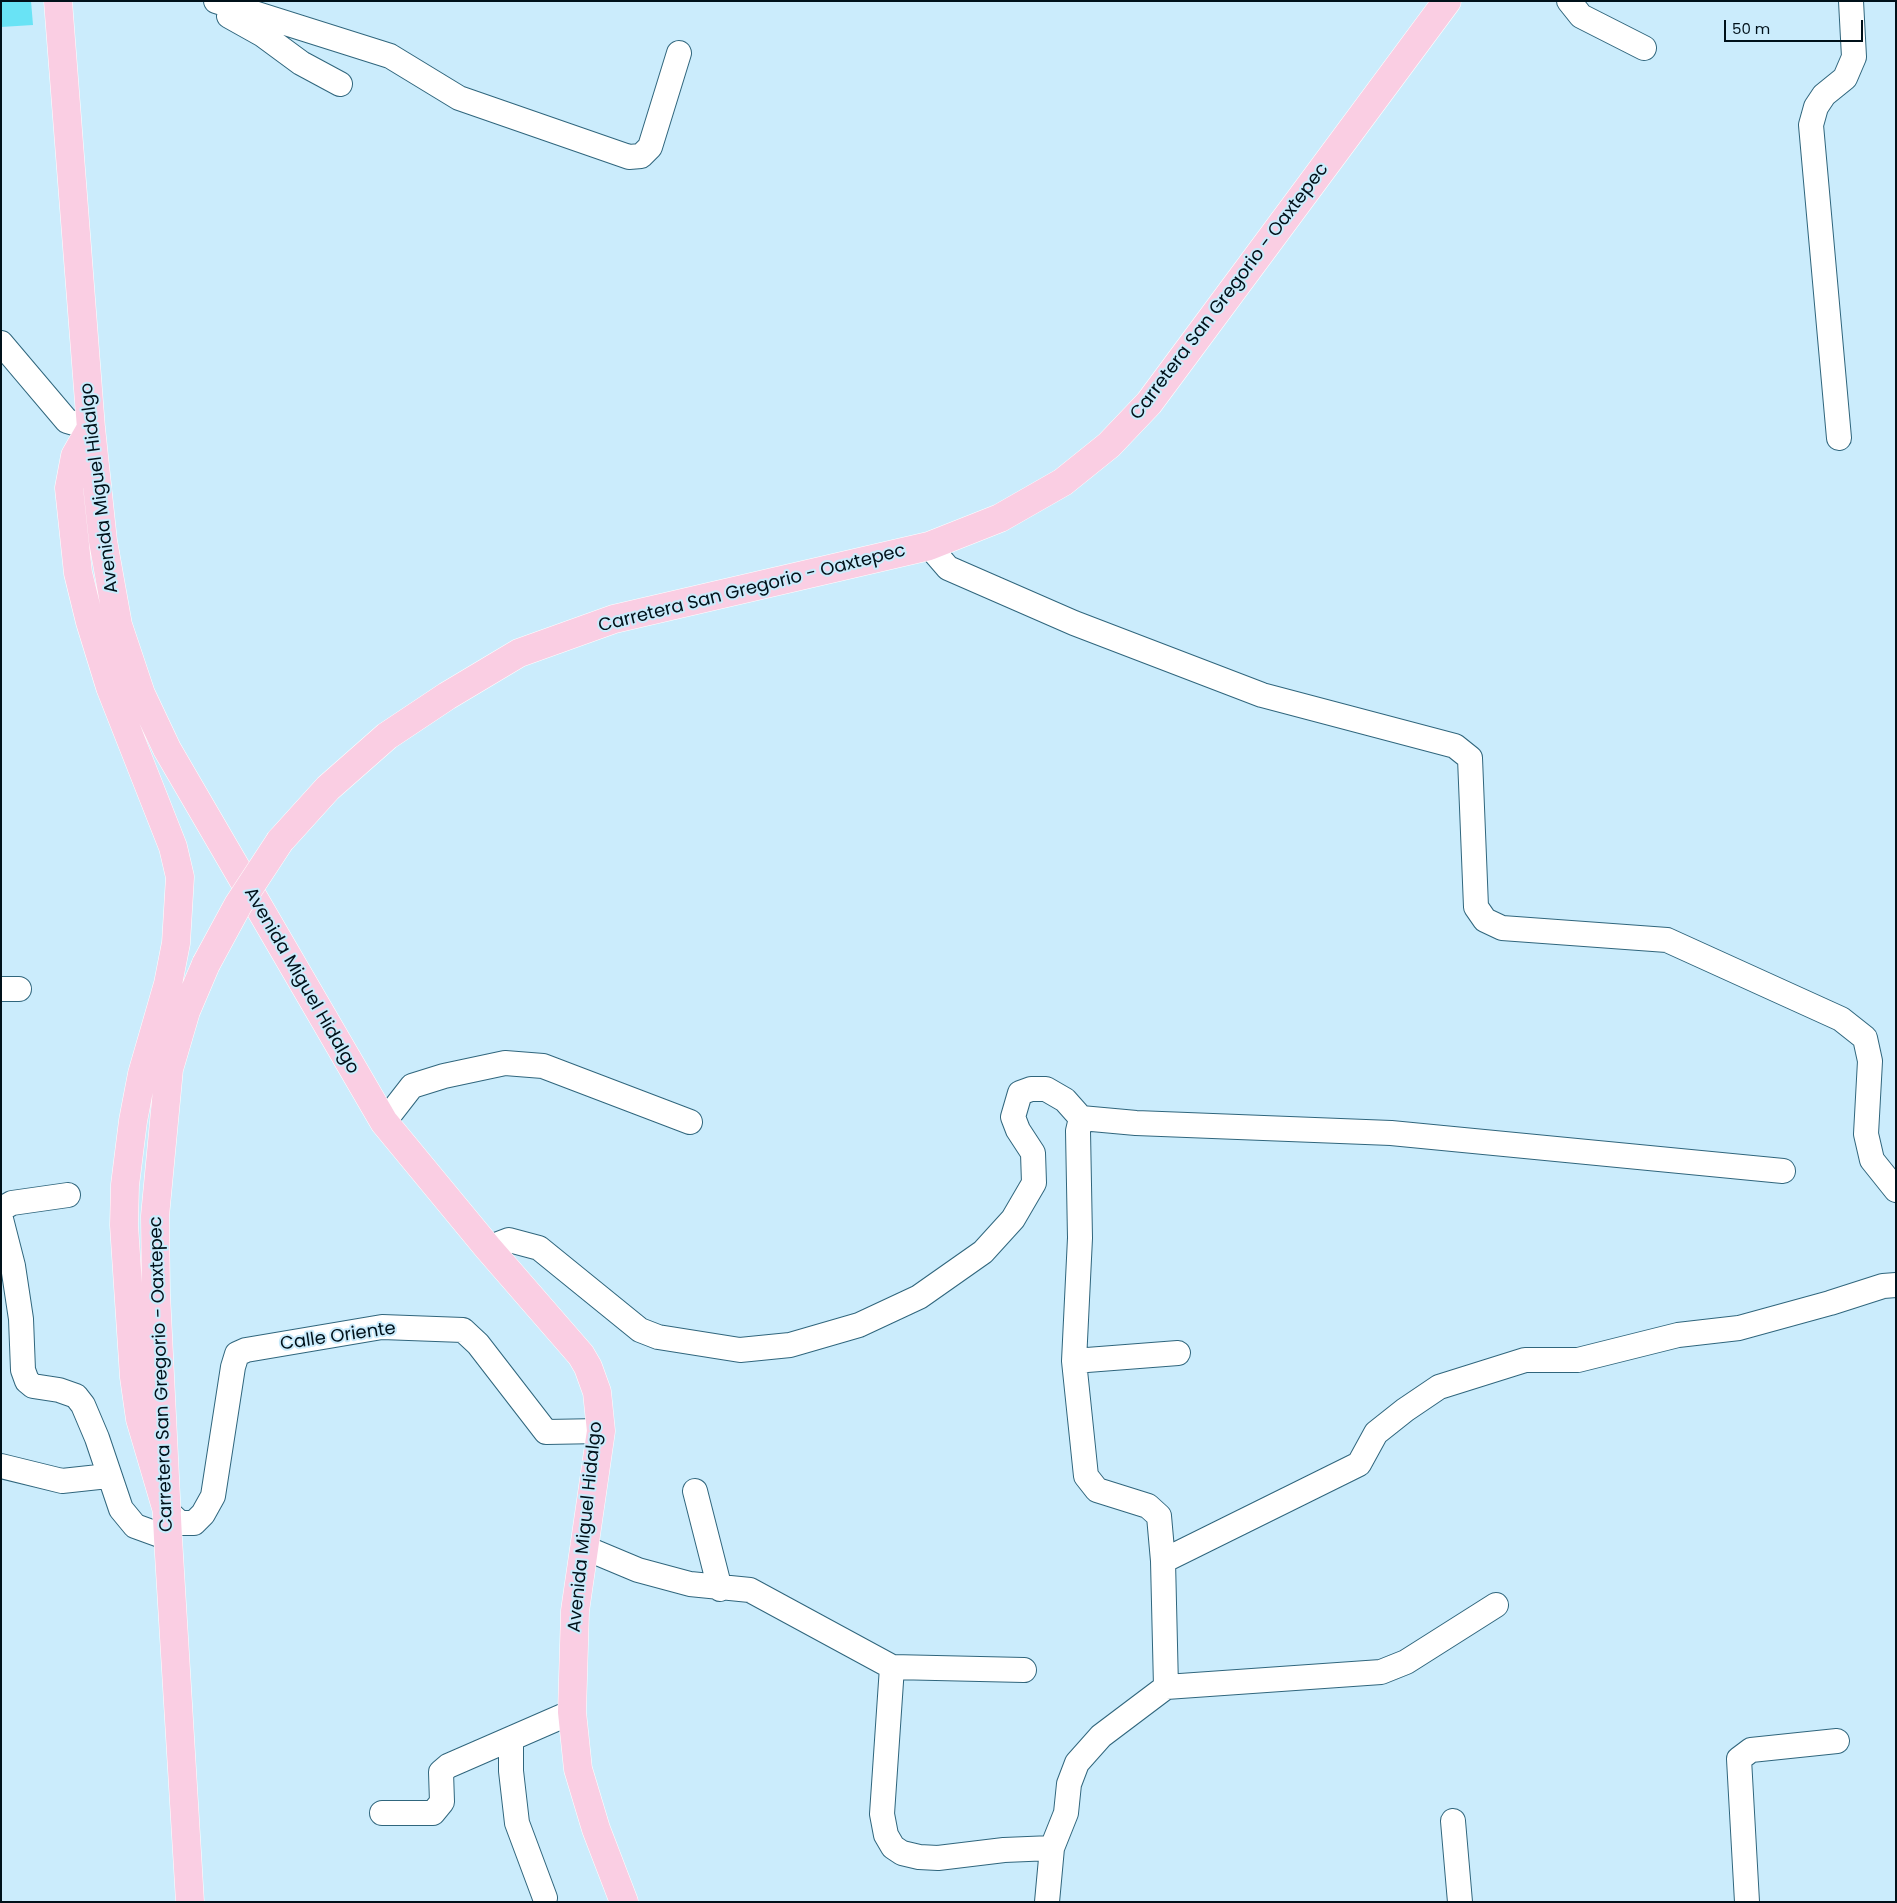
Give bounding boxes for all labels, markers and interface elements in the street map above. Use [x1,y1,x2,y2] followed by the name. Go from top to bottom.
[1727,10,1866,42] scale bar
[1732,18,1770,39] text: 50 m
[1126,159,1334,425] street label: Carretera San Gregorio - Oaxtepec
[76,382,124,594] street label: Avenida Miguel Hidalgo
[596,540,908,638] street label: Carretera San Gregorio - Oaxtepec
[239,884,363,1078] street label: Avenida Miguel Hidalgo
[146,1216,178,1532] street label: Carretera San Gregorio - Oaxtepec
[279,1318,397,1356] street label: Calle Oriente
[564,1421,608,1633] street label: Avenida Miguel Hidalgo

